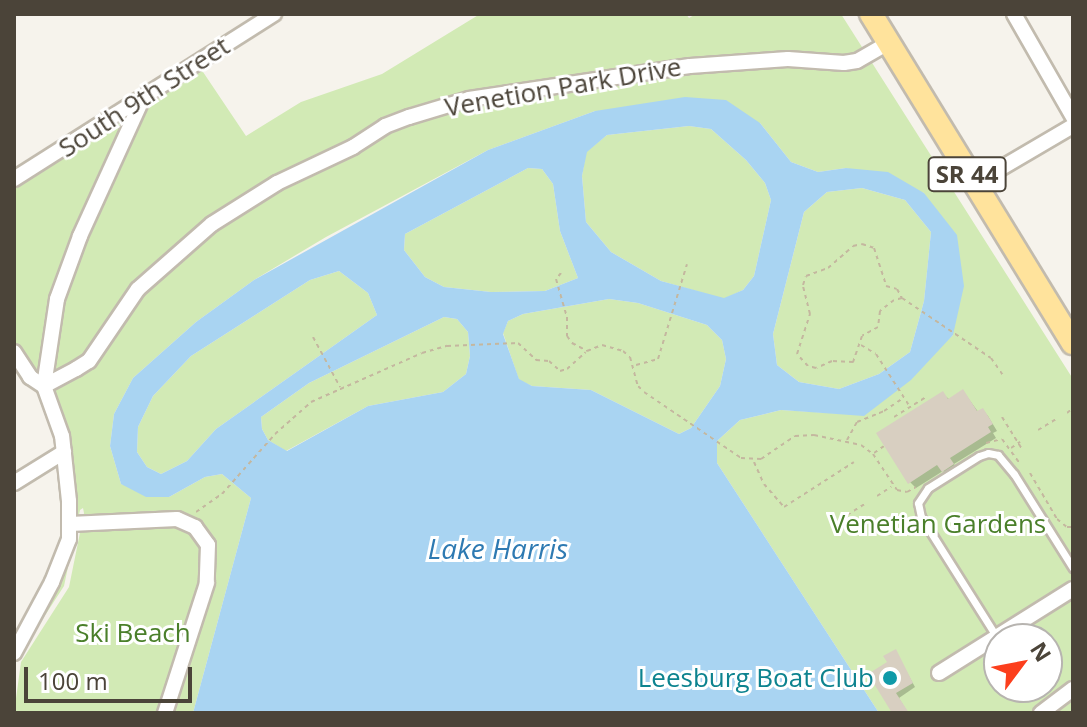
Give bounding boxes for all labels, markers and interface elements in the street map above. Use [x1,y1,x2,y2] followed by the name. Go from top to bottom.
[53,30,235,164] street label: South 9th Street
[442,51,684,123] street label: Venetion Park Drive
[927,154,1007,194] road number: SR 44
[830,508,1046,540] park label: Venetian Gardens
[428,531,568,565] water label: Lake Harris
[75,617,191,649] park label: Ski Beach
[983,623,1063,703] north arrow
[1024,636,1059,667] text: N
[28,651,196,701] scale bar
[638,662,874,694] place label: Leesburg Boat Club
[38,664,108,697] text: 100 m
[881,669,899,687] marker: Leesburg Boat Club

